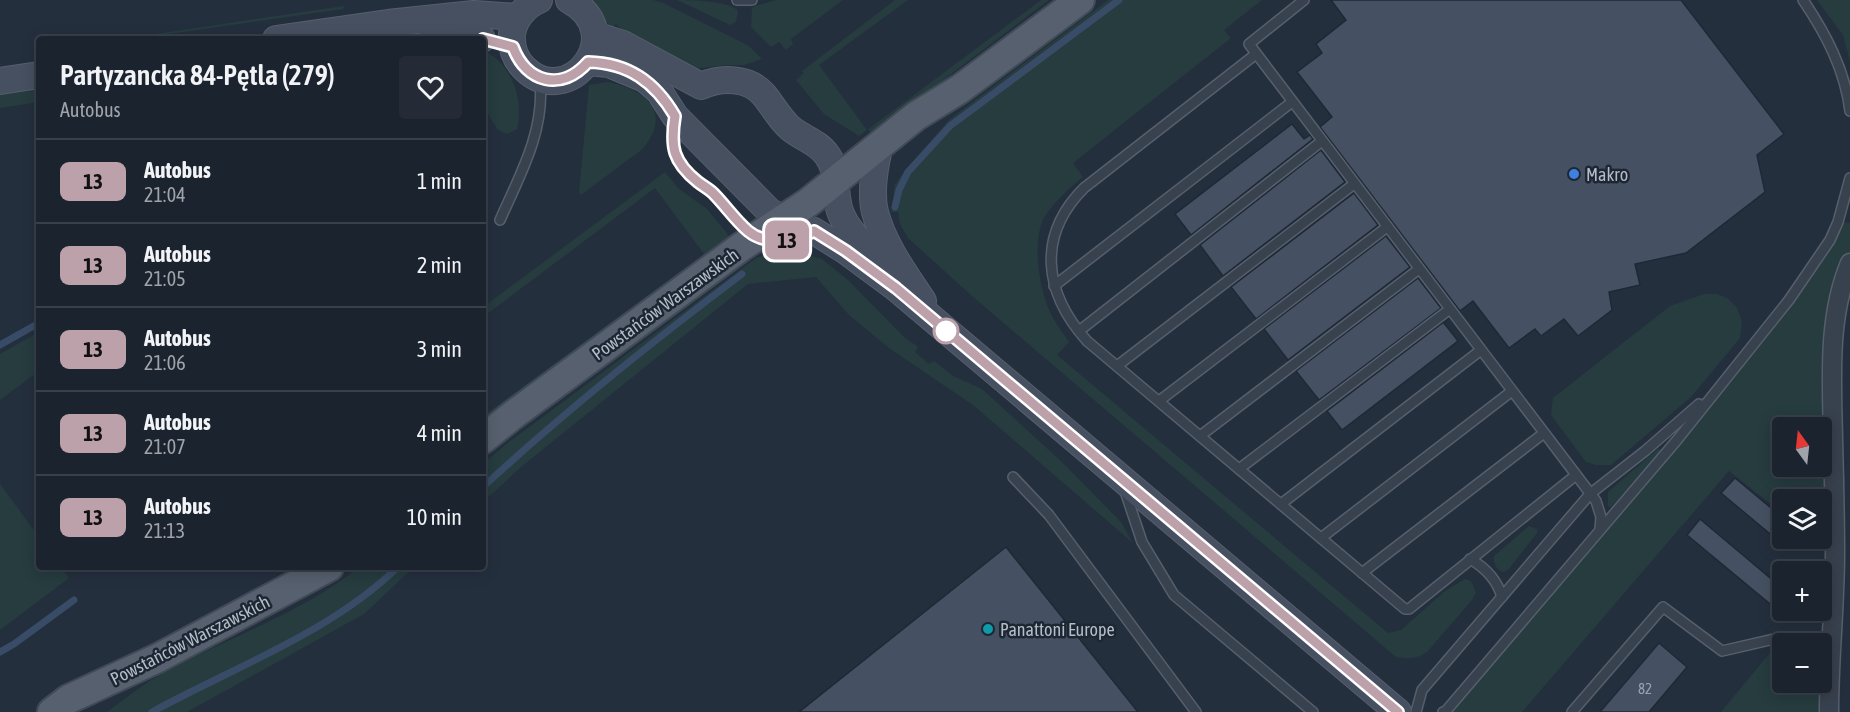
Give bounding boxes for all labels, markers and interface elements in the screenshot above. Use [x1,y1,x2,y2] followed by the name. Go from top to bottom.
[399,56,462,119] button: heart
[60,59,335,91] text: Partyzancka 84-Pętla (279)
[60,98,121,121] text: Autobus
[144,157,211,183] text: Autobus
[1586,164,1628,185] place label: Makro
[1567,167,1581,181] marker: Makro
[417,168,462,194] text: 1 min
[83,169,103,193] text: 13
[144,183,186,206] text: 21:04
[760,220,814,260] line badge: 13
[777,228,797,252] text: 13
[144,241,211,267] text: Autobus
[588,244,742,364] street label: Powstańców Warszawskich
[417,252,462,278] text: 2 min
[83,253,103,277] text: 13
[144,267,186,290] text: 21:05
[933,318,959,344] unlabelled marker
[144,325,211,351] text: Autobus
[417,336,462,362] text: 3 min
[83,337,103,361] text: 13
[144,351,186,374] text: 21:06
[144,409,211,435] text: Autobus
[1772,417,1832,477] north arrow
[1772,417,1832,693] map controls
[417,420,462,446] text: 4 min
[83,421,103,445] text: 13
[144,435,186,458] text: 21:07
[1772,489,1832,549] button: layers
[144,493,211,519] text: Autobus
[407,504,462,530] text: 10 min
[83,505,103,529] text: 13
[144,519,185,542] text: 21:13
[1772,561,1832,621] button: +
[107,591,273,689] street label: Powstańców Warszawskich
[1000,619,1115,640] place label: Panattoni Europe
[981,622,995,636] marker: Panattoni Europe
[1772,633,1832,693] button: −
[1638,680,1652,697] house number: 82

